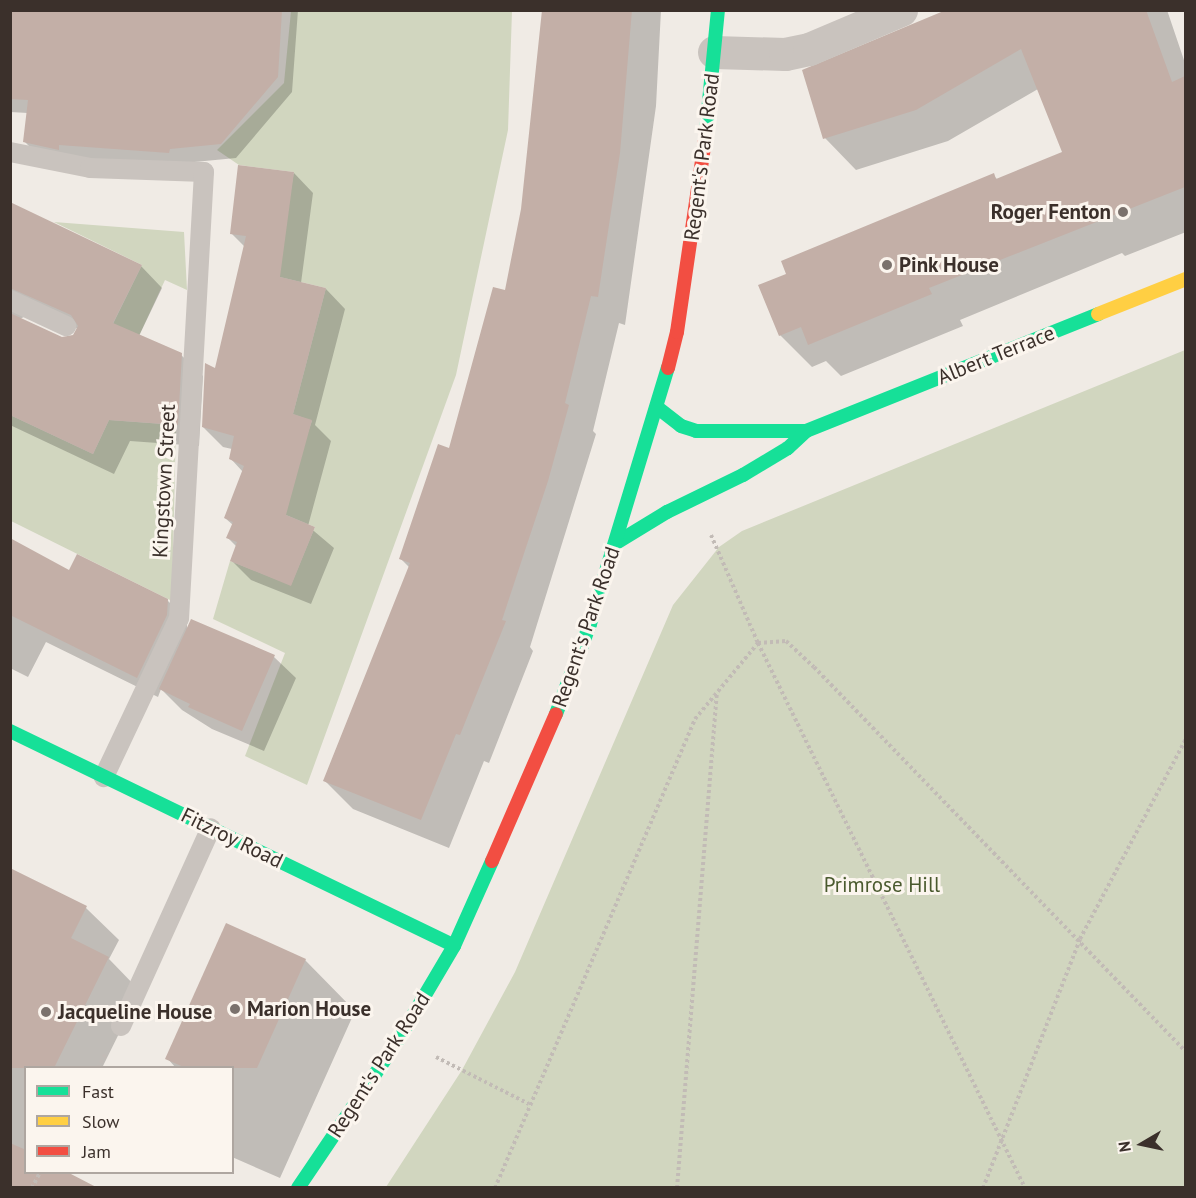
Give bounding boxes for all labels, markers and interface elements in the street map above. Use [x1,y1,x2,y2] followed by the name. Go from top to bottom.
[679,72,725,242] street label: Regent's Park Road
[991,199,1111,225] place label: Roger Fenton
[1116,205,1130,219] marker: Roger Fenton
[899,252,1000,278] place label: Pink House
[880,258,894,272] marker: Pink House
[933,320,1059,390] street label: Albert Terrace
[147,403,181,559] street label: Kingstown Street
[547,543,625,711] street label: Regent's Park Road
[177,802,287,874] street label: Fitzroy Road
[824,872,940,898] park label: Primrose Hill
[322,987,436,1143] street label: Regent's Park Road
[247,996,371,1022] place label: Marion House
[58,999,212,1025] place label: Jacqueline House
[228,1002,242,1016] marker: Marion House
[39,1005,53,1019] marker: Jacqueline House
[24,1066,234,1174] legend
[82,1080,114,1103] text: Fast
[82,1110,120,1133] text: Slow
[1112,1114,1172,1174] north arrow
[82,1140,111,1163] text: Jam
[1114,1140,1135,1154] text: N

